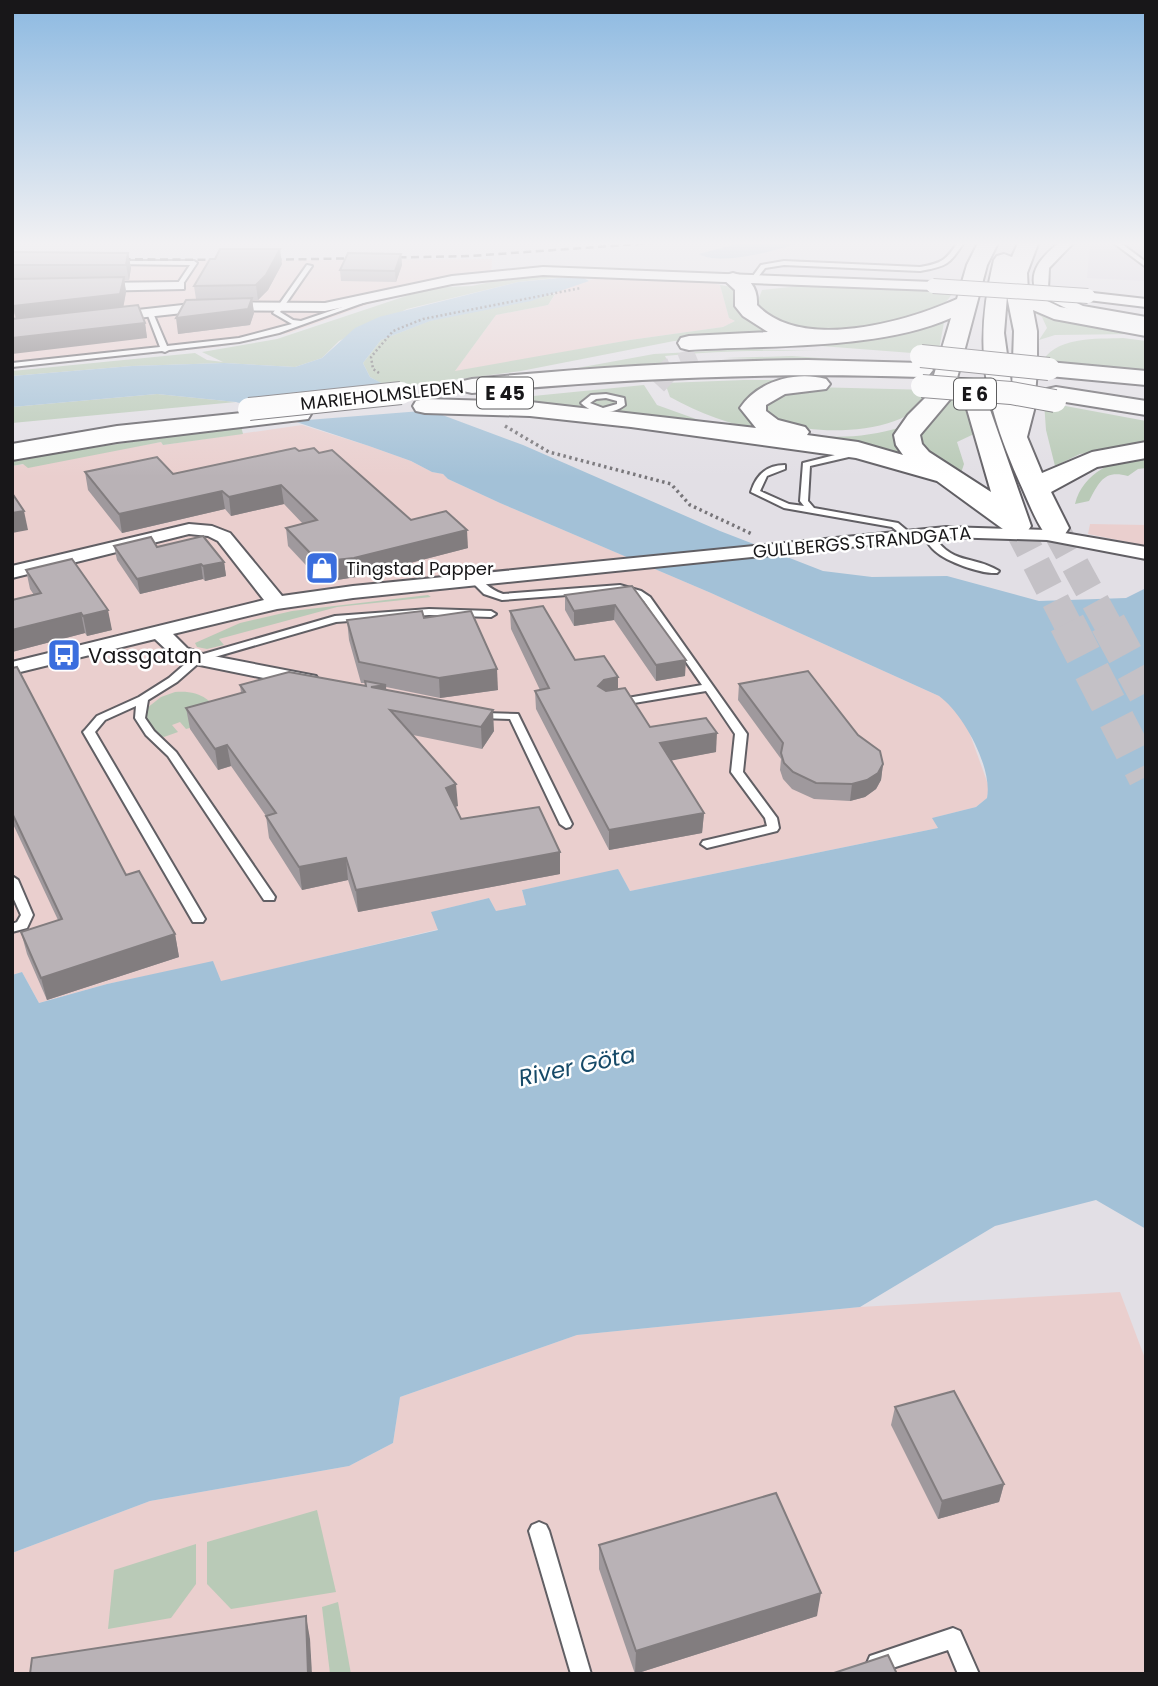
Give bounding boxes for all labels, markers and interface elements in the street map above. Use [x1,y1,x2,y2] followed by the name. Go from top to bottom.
[299,374,465,416] street label: MARIEHOLMSLEDEN
[477,378,533,408] road number: E 45
[954,378,996,410] road number: E 6
[752,520,972,564] street label: GULLBERGS STRANDGATA
[303,549,341,587] shop icon: Tingstad Papper
[346,556,494,581] place label: Tingstad Papper
[45,636,83,674] bus stop icon: Vassgatan
[88,641,202,670] place label: Vassgatan
[516,1038,638,1094] water label: River Göta

